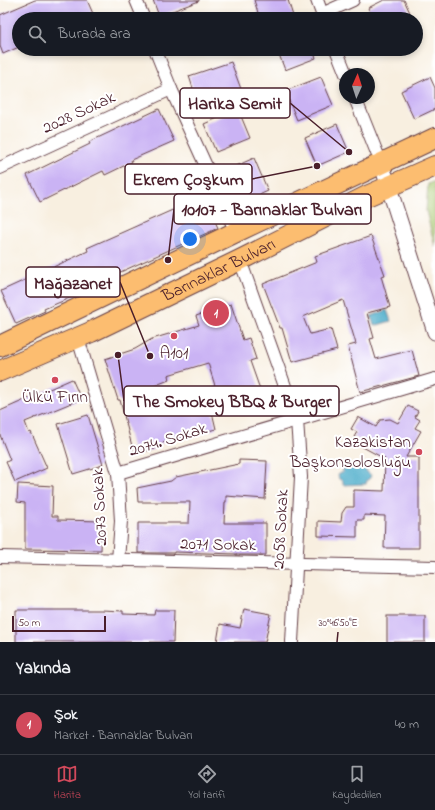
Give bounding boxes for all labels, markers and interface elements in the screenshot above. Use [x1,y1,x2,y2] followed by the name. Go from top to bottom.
[12,12,423,56] search box
[26,23,48,45] icon: search
[58,23,131,45] text: Burada ara
[339,68,375,104] north arrow
[38,85,120,141] street label: 2028 Sokak
[180,88,290,118] callout: Harika Semit
[188,92,283,118] text: Harika Semit
[125,164,252,194] callout: Ekrem Çoşkum
[132,168,244,194] text: Ekrem Çoşkum
[174,194,371,224] callout: 10107 - Barınaklar Bulvarı
[182,198,363,224] text: 10107 - Barınaklar Bulvarı
[180,229,200,249] your location
[157,232,280,309] street label: Barınaklar Bulvarı
[26,267,120,297] callout: Mağazanet
[34,272,113,299] text: Mağazanet
[203,298,229,328] pin: 1
[169,331,179,341] marker: A101
[160,341,189,366] place label: A101
[50,375,60,385] marker: Ülkü Fırın
[22,385,88,410] place label: Ülkü Fırın
[124,386,339,416] callout: The Smokey BBQ & Burger
[133,390,332,417] text: The Smokey BBQ & Burger
[126,416,211,464] street label: 2074. Sokak
[289,430,411,477] place label: Kazakistan Başkonsolosluğu
[414,447,424,457] marker: Kazakistan Başkonsolosluğu
[85,467,115,546] street label: 2073 Sokak
[266,488,296,569] street label: 2058 Sokak
[180,532,257,558] street label: 2071 Sokak
[12,614,106,633] scale bar
[18,615,40,631] text: 50 m
[318,616,358,631] text: 30°46'50"E
[16,656,71,681] text: Yakında
[54,704,78,726] text: Şok
[27,715,31,734] text: 1
[395,715,419,734] text: 40 m
[54,726,193,745] text: Market · Barınaklar Bulvarı
[54,763,81,803] tab: Harita
[188,763,225,803] tab: Yol tarifi
[332,763,381,803] tab: Kaydedilen

